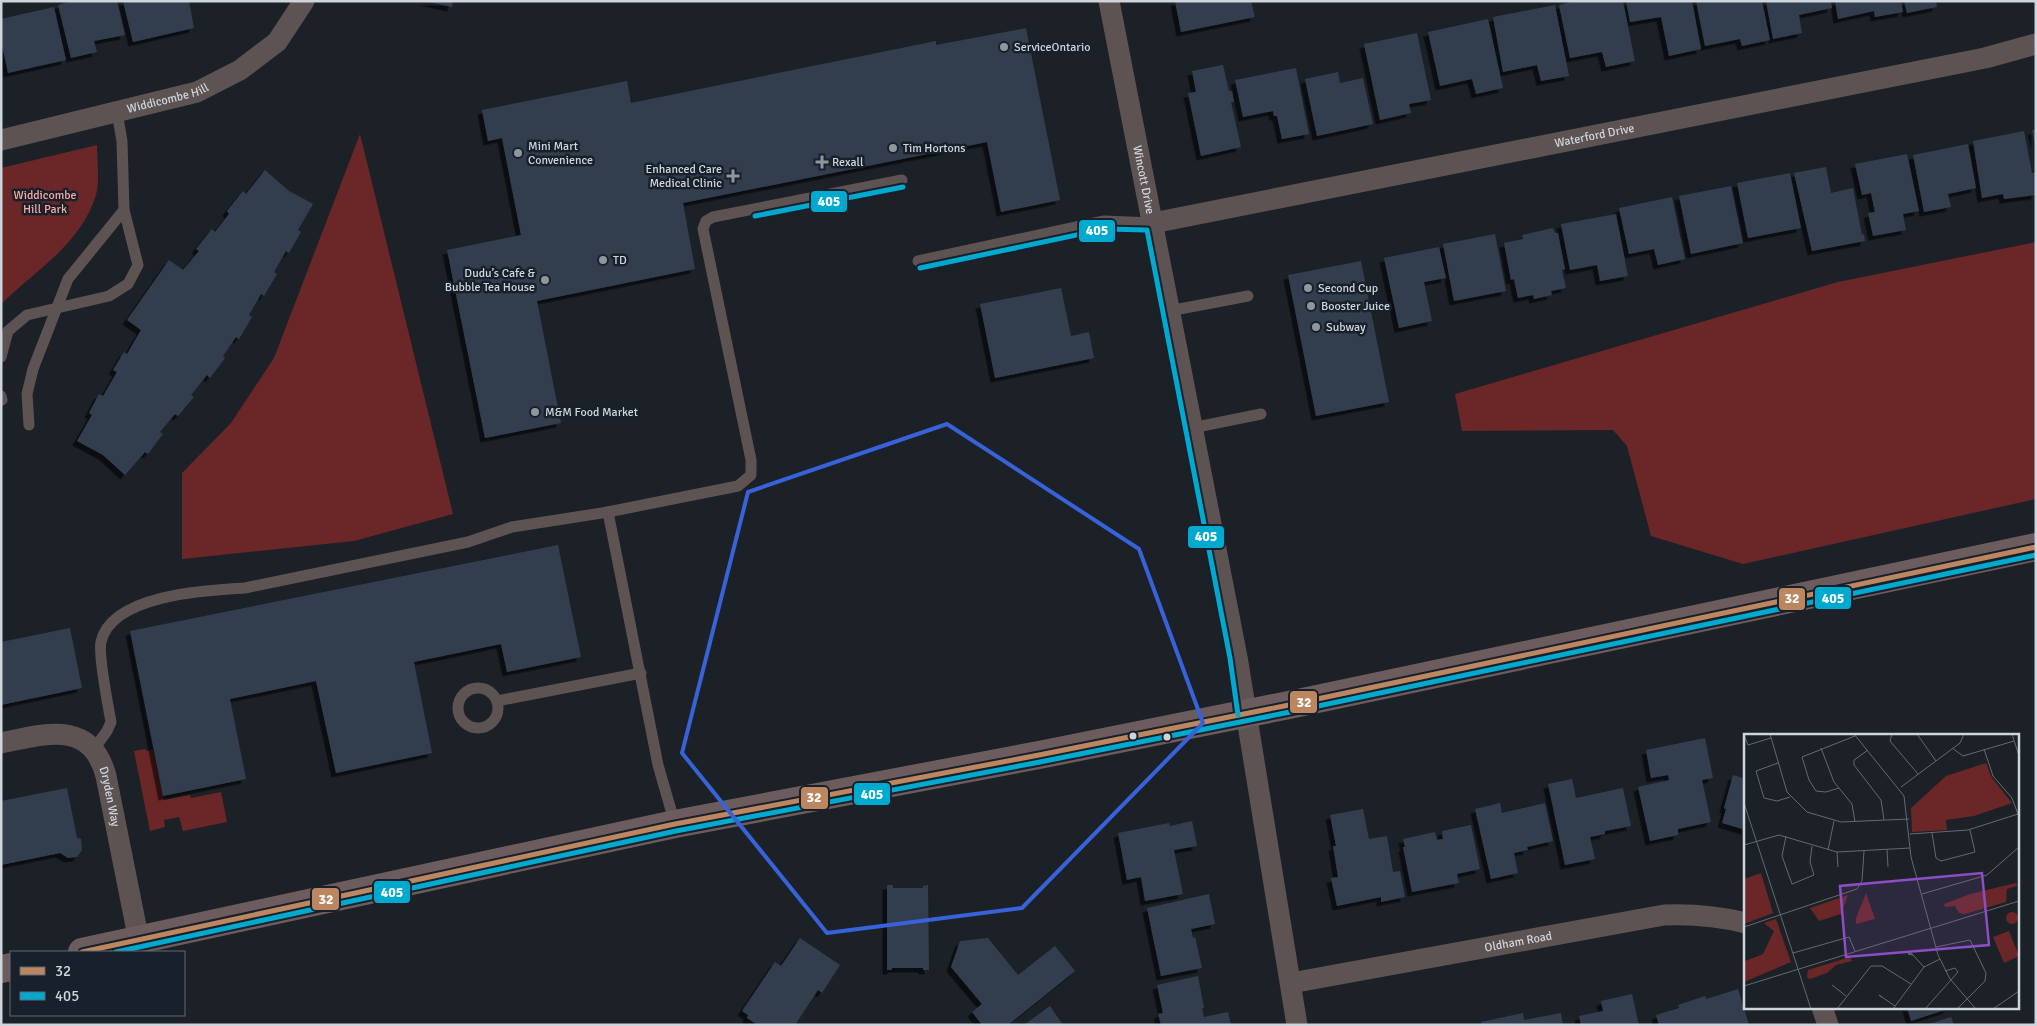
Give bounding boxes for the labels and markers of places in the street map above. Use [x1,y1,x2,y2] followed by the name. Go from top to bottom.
[1014,40,1090,55] place label: ServiceOntario
[998,41,1010,53] marker: ServiceOntario
[528,139,593,168] place label: Mini Mart Convenience
[903,141,966,156] place label: Tim Hortons
[887,142,899,154] marker: Tim Hortons
[512,147,524,159] marker: Mini Mart Convenience
[832,155,864,170] place label: Rexall
[816,156,828,168] marker: Rexall
[645,162,722,191] place label: Enhanced Care Medical Clinic
[726,169,740,183] marker: Enhanced Care Medical Clinic
[613,253,627,268] place label: TD
[597,254,609,266] marker: TD
[445,266,536,295] place label: Dudu’s Cafe & Bubble Tea House
[539,274,551,286] marker: Dudu’s Cafe & Bubble Tea House
[1318,281,1378,296] place label: Second Cup
[1302,282,1314,294] marker: Second Cup
[1321,299,1390,314] place label: Booster Juice
[1305,300,1317,312] marker: Booster Juice
[1326,320,1366,335] place label: Subway
[1310,321,1322,333] marker: Subway
[545,405,638,420] place label: M&M Food Market
[529,406,541,418] marker: M&M Food Market
[1128,731,1138,741] unlabelled marker
[1162,732,1172,742] unlabelled marker

